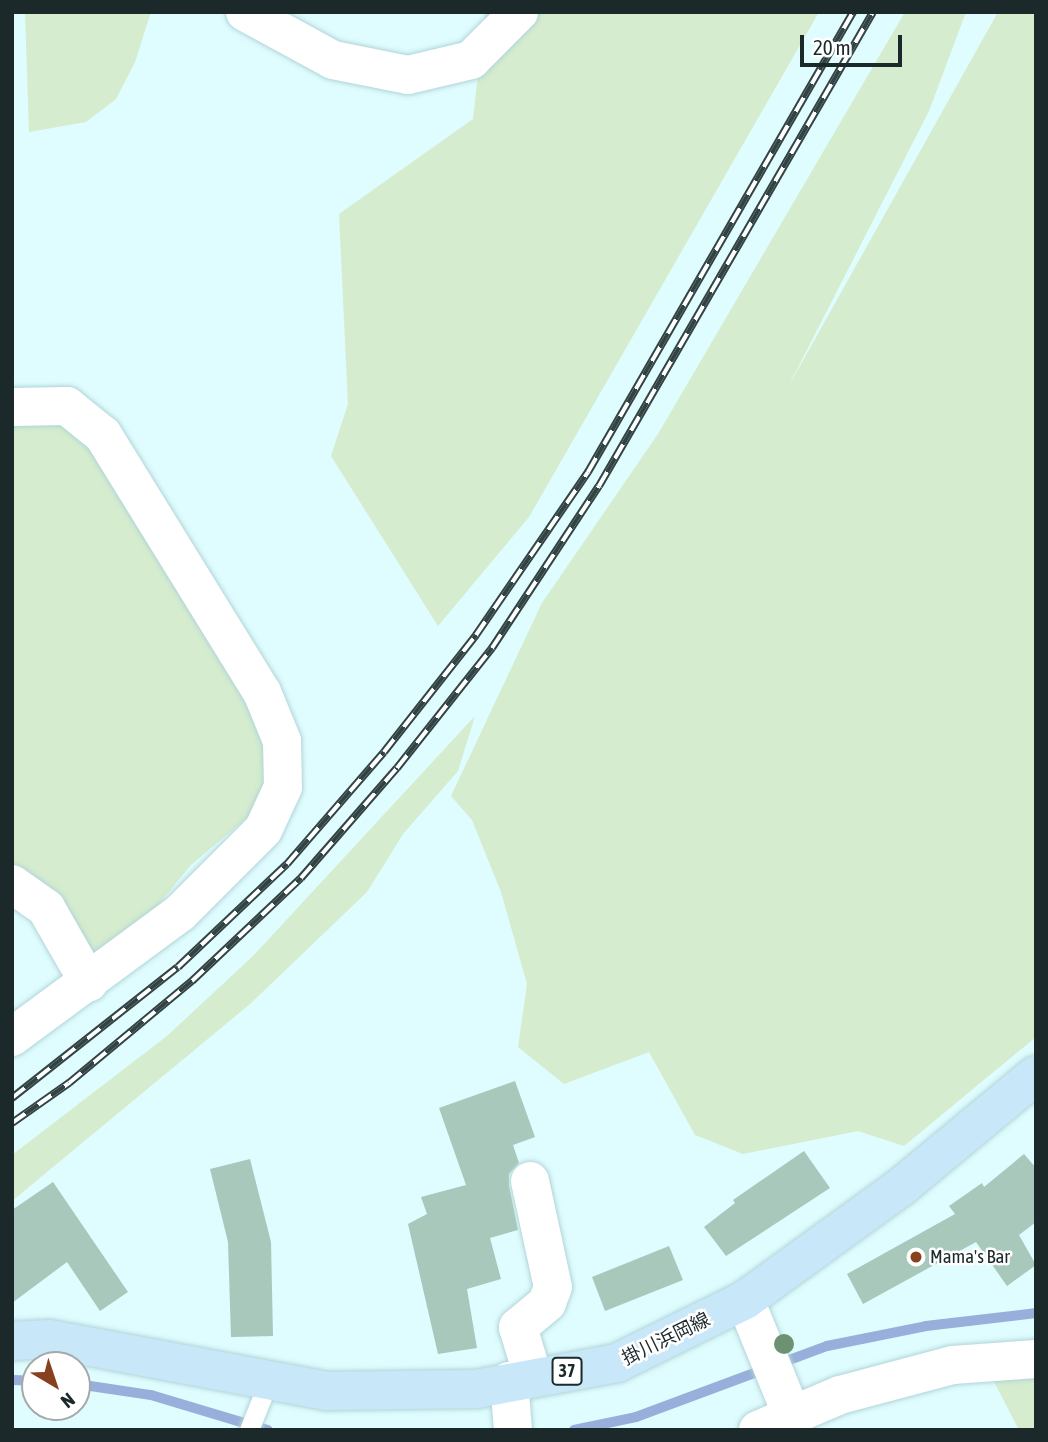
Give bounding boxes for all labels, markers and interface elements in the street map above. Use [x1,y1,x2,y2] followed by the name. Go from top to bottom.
[803,21,904,65] scale bar
[813,35,851,59] text: 20 m
[930,1246,1010,1268] place label: Mama's Bar
[908,1249,924,1265] marker: Mama's Bar
[618,1308,714,1370] street label: 掛川浜岡線
[21,1351,91,1421] north arrow
[551,1356,583,1386] road number: 37
[57,1389,79,1413] text: N

